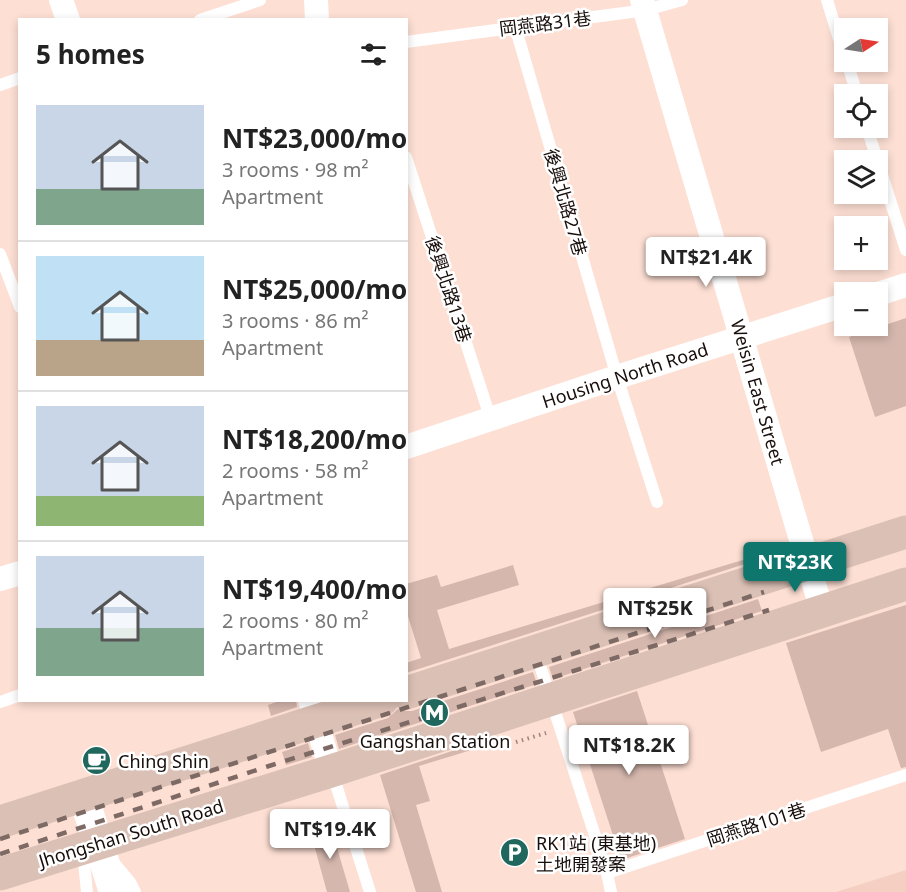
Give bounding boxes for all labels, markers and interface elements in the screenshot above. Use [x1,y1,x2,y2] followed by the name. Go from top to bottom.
[498,5,592,41] street label: 岡燕路31巷
[834,18,888,72] north arrow
[834,18,888,336] map controls
[36,36,145,72] text: 5 homes
[357,38,390,71] icon: filters
[834,84,888,138] button: locate
[222,120,407,156] text: NT$23,000/mo
[84,129,156,201] icon: home
[539,146,593,258] street label: 後興北路27巷
[834,150,888,204] button: layers
[222,156,369,183] text: 3 rooms · 98 m²
[222,183,323,210] text: Apartment
[834,216,888,270] button: +
[420,233,478,345] street label: 後興北路13巷
[644,237,768,288] pin: NT$21.4K
[660,243,752,270] text: NT$21.4K
[222,271,407,307] text: NT$25,000/mo
[84,280,156,352] icon: home
[834,282,888,336] button: −
[222,307,369,334] text: 3 rooms · 86 m²
[726,316,790,468] street label: Weisin East Street
[222,334,323,361] text: Apartment
[539,337,711,413] street label: Housing North Road
[222,421,407,457] text: NT$18,200/mo
[84,430,156,502] icon: home
[222,457,369,484] text: 2 rooms · 58 m²
[222,484,323,511] text: Apartment
[746,542,844,593] pin: NT$23K
[757,548,833,575] text: NT$23K
[222,571,407,607] text: NT$19,400/mo
[84,580,156,652] icon: home
[606,588,704,639] pin: NT$25K
[617,594,693,621] text: NT$25K
[222,607,369,634] text: 2 rooms · 80 m²
[222,634,323,661] text: Apartment
[419,696,451,728] metro station icon: Gangshan Station
[567,725,691,776] pin: NT$18.2K
[360,729,510,753] place label: Gangshan Station
[583,731,675,758] text: NT$18.2K
[81,745,113,777] cafe icon: Ching Shin
[118,749,209,773] place label: Ching Shin
[34,793,226,873] street label: Jhongshan South Road
[703,797,809,851] street label: 岡燕路101巷
[268,809,392,860] pin: NT$19.4K
[284,815,376,842] text: NT$19.4K
[536,831,656,876] place label: RK1站 (東基地) 土地開發案
[499,837,531,869] parking icon: RK1站 (東基地) 土地開發案

